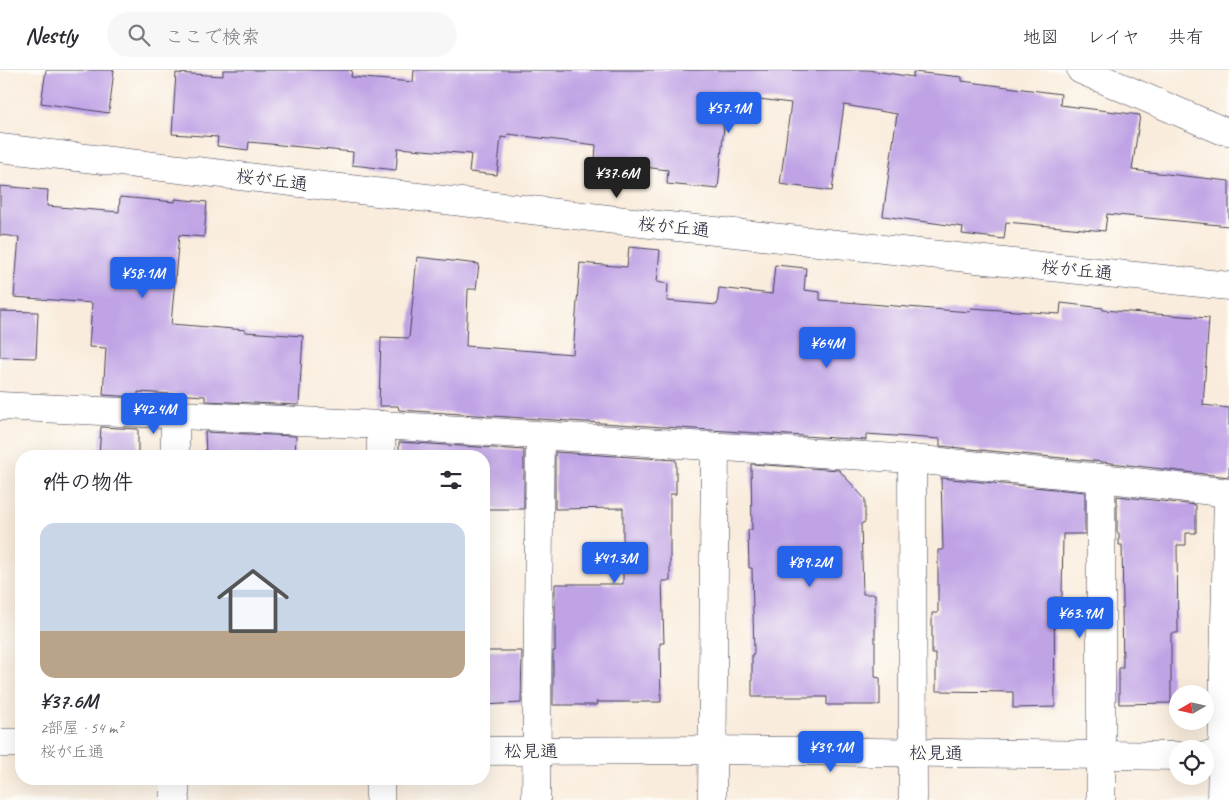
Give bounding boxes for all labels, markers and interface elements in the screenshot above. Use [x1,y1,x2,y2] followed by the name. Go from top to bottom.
[107,12,457,57] search box
[25,20,77,50] text: Nestly
[125,21,153,49] icon: search
[165,25,260,49] text: ここで検索
[1023,26,1059,48] text: 地図
[1087,26,1140,48] text: レイヤ
[1168,26,1204,48] text: 共有
[688,92,770,134] pin: ¥57.1M
[707,98,751,118] text: ¥57.1M
[576,156,658,199] pin: ¥37.6M
[595,163,639,183] text: ¥37.6M
[235,165,309,195] street label: 桜が丘通
[637,212,711,242] street label: 桜が丘通
[1040,255,1114,285] street label: 桜が丘通
[102,256,184,299] pin: ¥58.1M
[121,263,165,283] text: ¥58.1M
[797,326,857,369] pin: ¥64M
[810,333,844,353] text: ¥64M
[113,392,195,435] pin: ¥42.4M
[132,399,176,419] text: ¥42.4M
[437,466,465,494] icon: filters
[40,469,133,495] text: 9件の物件
[574,542,656,584] pin: ¥41.3M
[769,546,851,588] pin: ¥89.2M
[593,548,637,568] text: ¥41.3M
[788,552,832,572] text: ¥89.2M
[208,556,298,646] icon: home
[1039,596,1121,639] pin: ¥63.9M
[1058,603,1102,623] text: ¥63.9M
[1169,685,1214,730] north arrow
[1169,685,1214,785] map controls
[40,688,98,714] text: ¥37.6M
[40,718,122,738] text: 2部屋 · 54 m²
[790,730,872,773] pin: ¥39.1M
[809,737,853,757] text: ¥39.1M
[504,740,558,762] street label: 松見通
[1169,740,1214,785] button: locate
[40,742,104,762] text: 桜が丘通
[909,742,963,764] street label: 松見通

